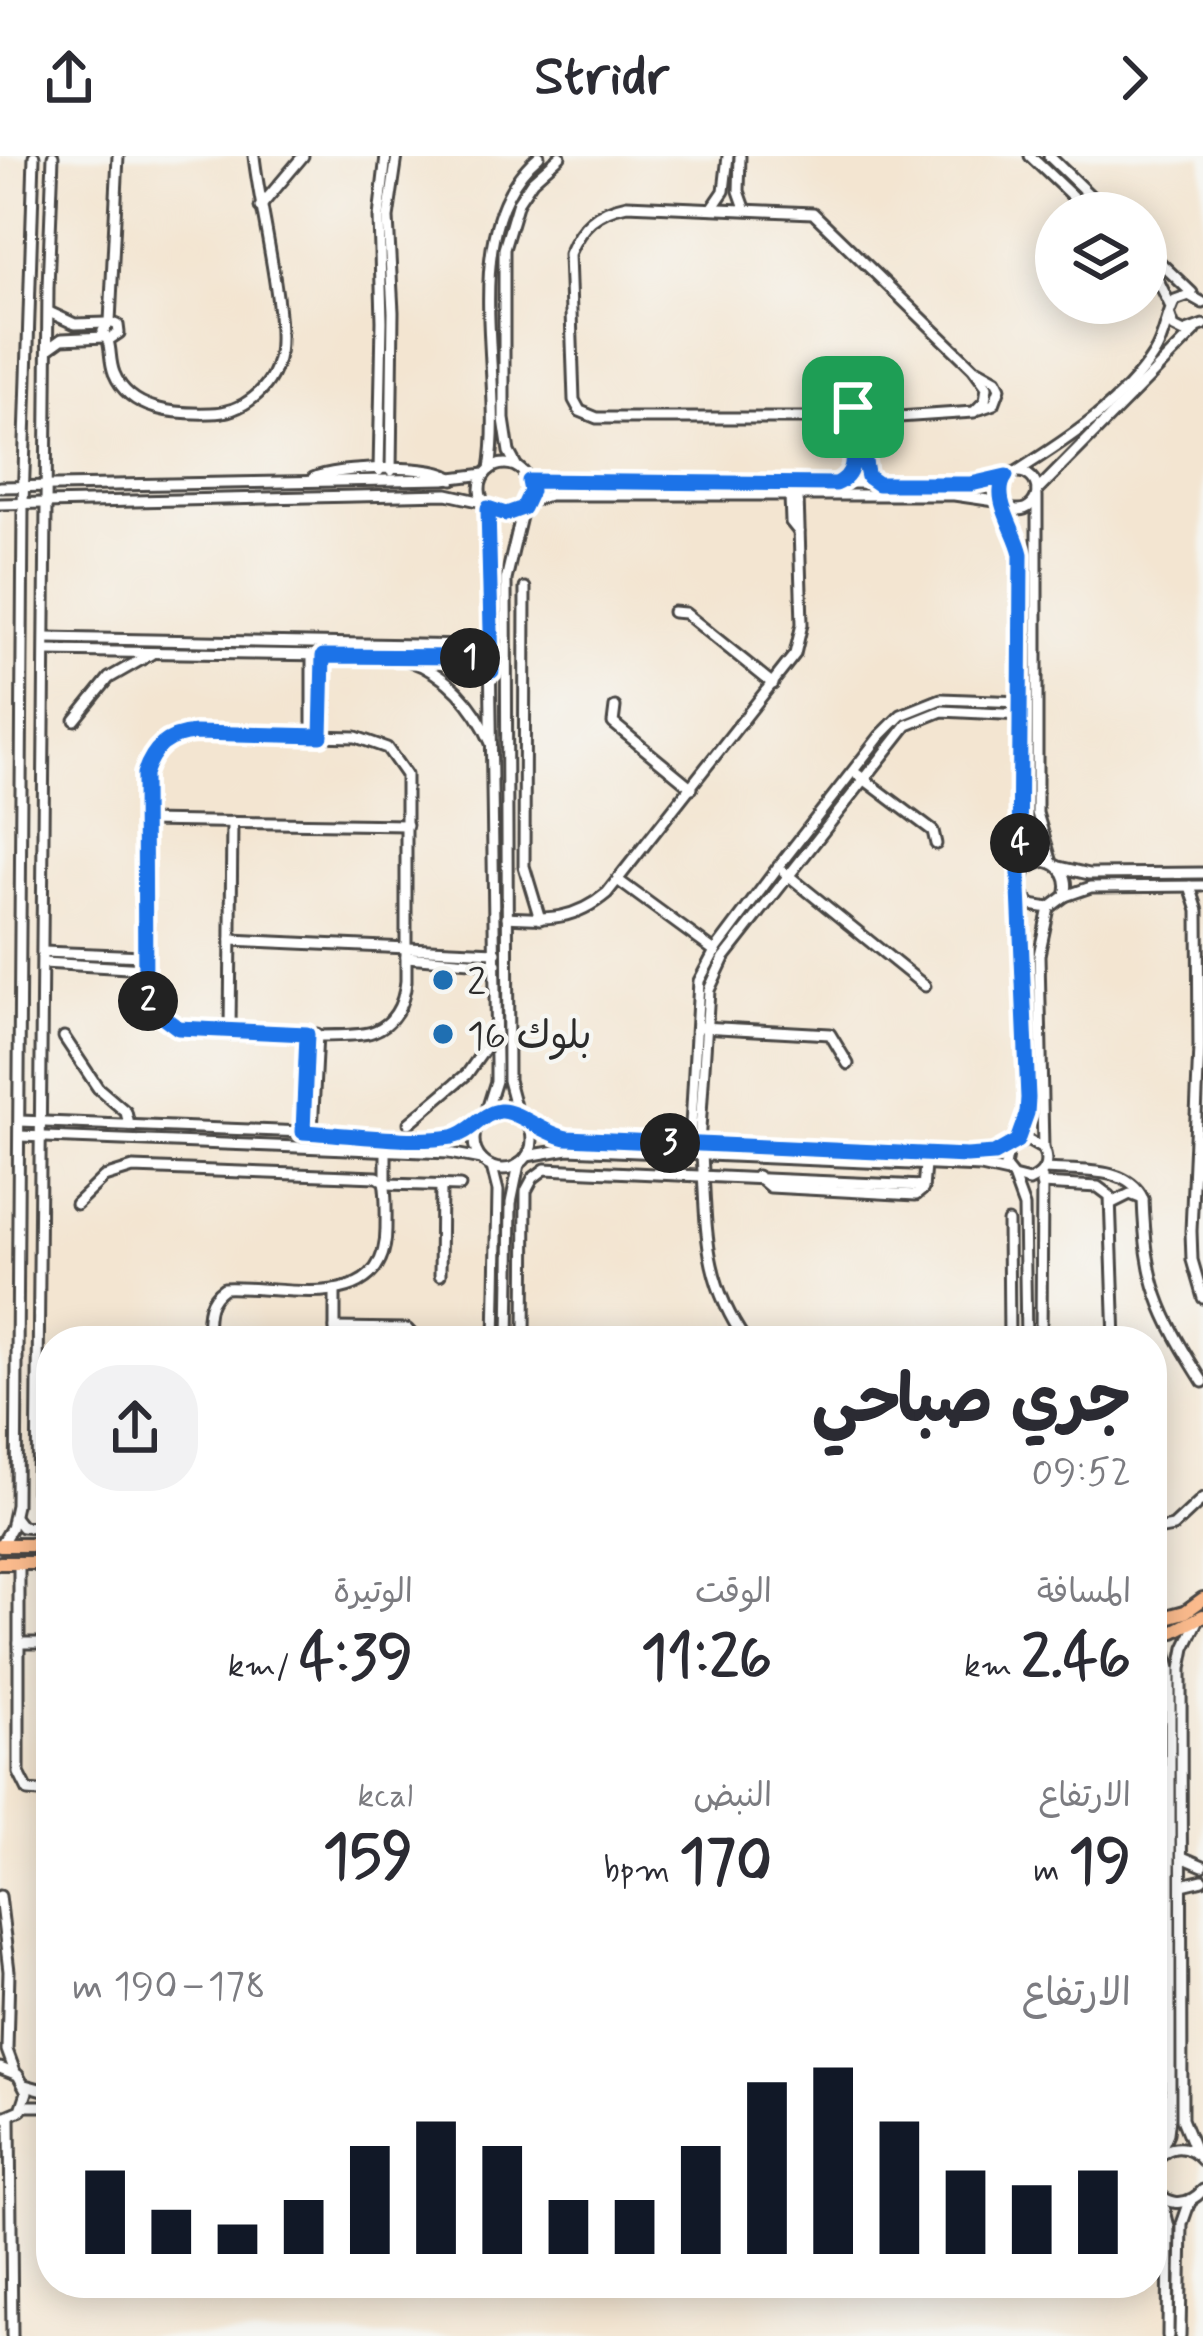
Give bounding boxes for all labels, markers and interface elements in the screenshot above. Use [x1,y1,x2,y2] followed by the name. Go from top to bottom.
[534,43,669,114] text: Stridr
[36,45,102,111] icon: share
[1101,45,1167,111] icon: forward
[1035,192,1167,324] map controls
[1035,192,1167,324] button: layers
[802,356,904,458] pin
[820,374,886,440] icon: arrive
[440,628,500,688] pin: 1
[463,636,477,680] text: 1
[990,813,1050,873] pin: 4
[1010,821,1030,865] text: 4
[467,958,486,1009] place label: 2
[430,967,456,993] marker: 2
[118,971,178,1031] pin: 2
[140,979,156,1023] text: 2
[467,1012,592,1063] place label: بلوك 16
[430,1021,456,1047] marker: بلوك 16
[640,1113,700,1173] pin: 3
[663,1121,677,1165] text: 3
[812,1360,1131,1446] text: جري صباحي
[72,1365,198,1491] button: share
[1032,1448,1131,1499] text: 09:52
[333,1571,413,1615] text: الوتيرة
[695,1571,772,1615] text: الوقت
[1037,1571,1131,1615] text: المسافة
[299,1620,413,1699] text: 4:39
[641,1620,772,1699] text: 11:26
[1021,1620,1131,1699] text: 2.46
[228,1645,299,1689] text: /km
[964,1645,1021,1689] text: km
[358,1775,413,1819] text: kcal
[693,1775,772,1819] text: النبض
[1038,1775,1131,1819] text: الارتفاع
[323,1819,413,1898] text: 159
[679,1824,772,1903] text: 170
[1068,1824,1131,1903] text: 19
[604,1849,679,1893] text: bpm
[1033,1849,1068,1893] text: m
[72,1962,266,2013] text: 178–190 m
[1022,1969,1131,2020] text: الارتفاع

